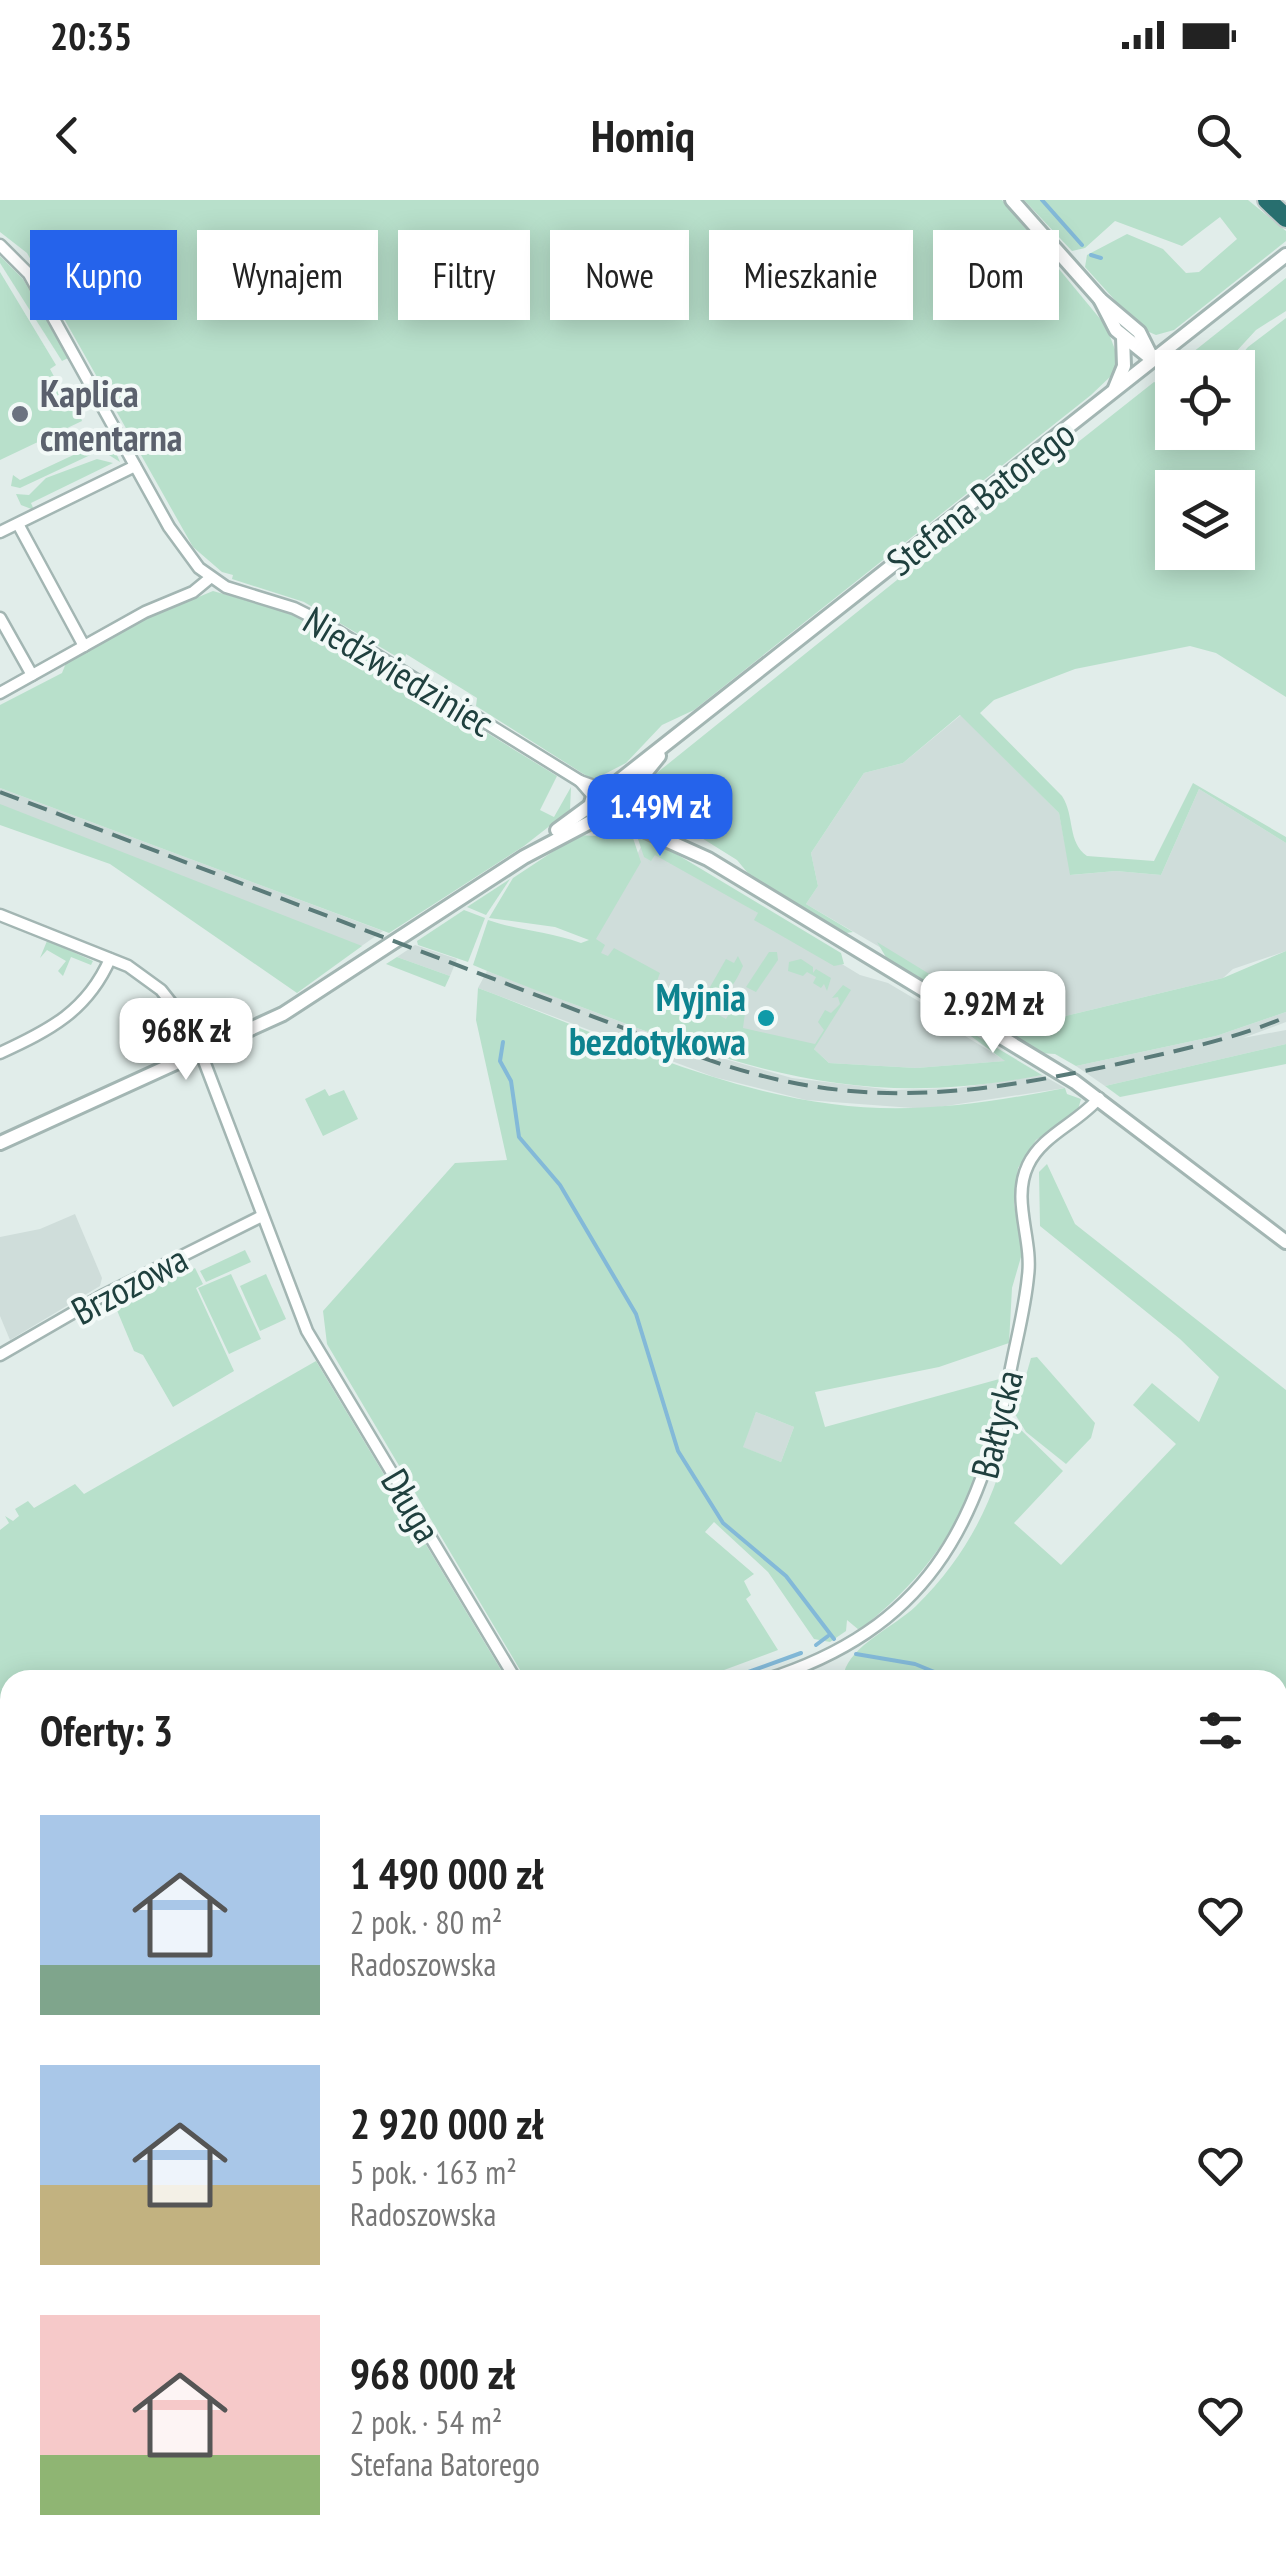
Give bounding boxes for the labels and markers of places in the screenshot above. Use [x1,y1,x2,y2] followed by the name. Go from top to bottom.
[40,368,182,461] place label: Kaplica cmentarna
[9,403,31,425] marker: Kaplica cmentarna
[557,774,763,859] pin: 1.49M zł
[890,971,1096,1056] pin: 2.92M zł
[569,972,746,1065] place label: Myjnia bezdotykowa
[94,998,278,1083] pin: 968K zł
[755,1007,777,1029] marker: Myjnia bezdotykowa

